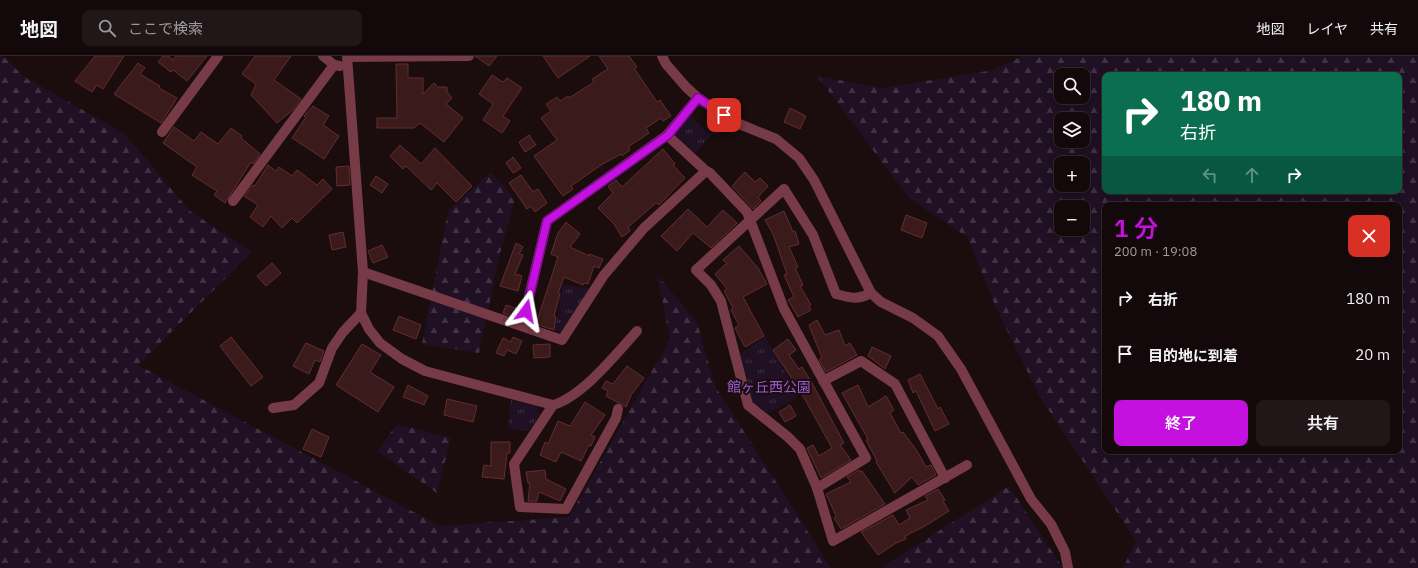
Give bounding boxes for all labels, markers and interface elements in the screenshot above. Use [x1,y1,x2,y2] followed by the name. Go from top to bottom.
[82,10,362,46] search box
[20,17,58,41] text: 地図
[96,17,118,39] icon: search
[128,19,203,38] text: ここで検索
[1256,20,1284,38] text: 地図
[1306,20,1348,38] text: レイヤ
[1370,20,1398,38] text: 共有
[1054,68,1090,236] map controls
[1054,68,1090,104] button: search
[1180,82,1262,119] text: 180 m
[1114,88,1166,140] icon: right
[707,98,741,132] pin
[713,104,735,126] icon: arrive
[1054,112,1090,148] button: layers
[1180,121,1216,144] text: 右折
[1054,156,1090,192] button: +
[1199,164,1221,186] icon: left
[1241,164,1263,186] icon: ahead
[1283,164,1305,186] icon: right
[1054,200,1090,236] button: −
[1114,212,1158,244] text: 1 分
[1348,215,1390,257] button: close
[1114,243,1197,260] text: 200 m · 19:08
[1114,287,1136,309] icon: right
[1346,289,1390,308] text: 180 m
[505,290,547,332] position arrow
[1148,290,1178,309] text: 右折
[1114,343,1136,365] icon: arrive
[1355,345,1390,364] text: 20 m
[1148,346,1238,365] text: 目的地に到着
[727,378,811,396] park label: 館ヶ丘西公園
[1114,400,1248,446] button: 終了
[1256,400,1390,446] button: 共有

